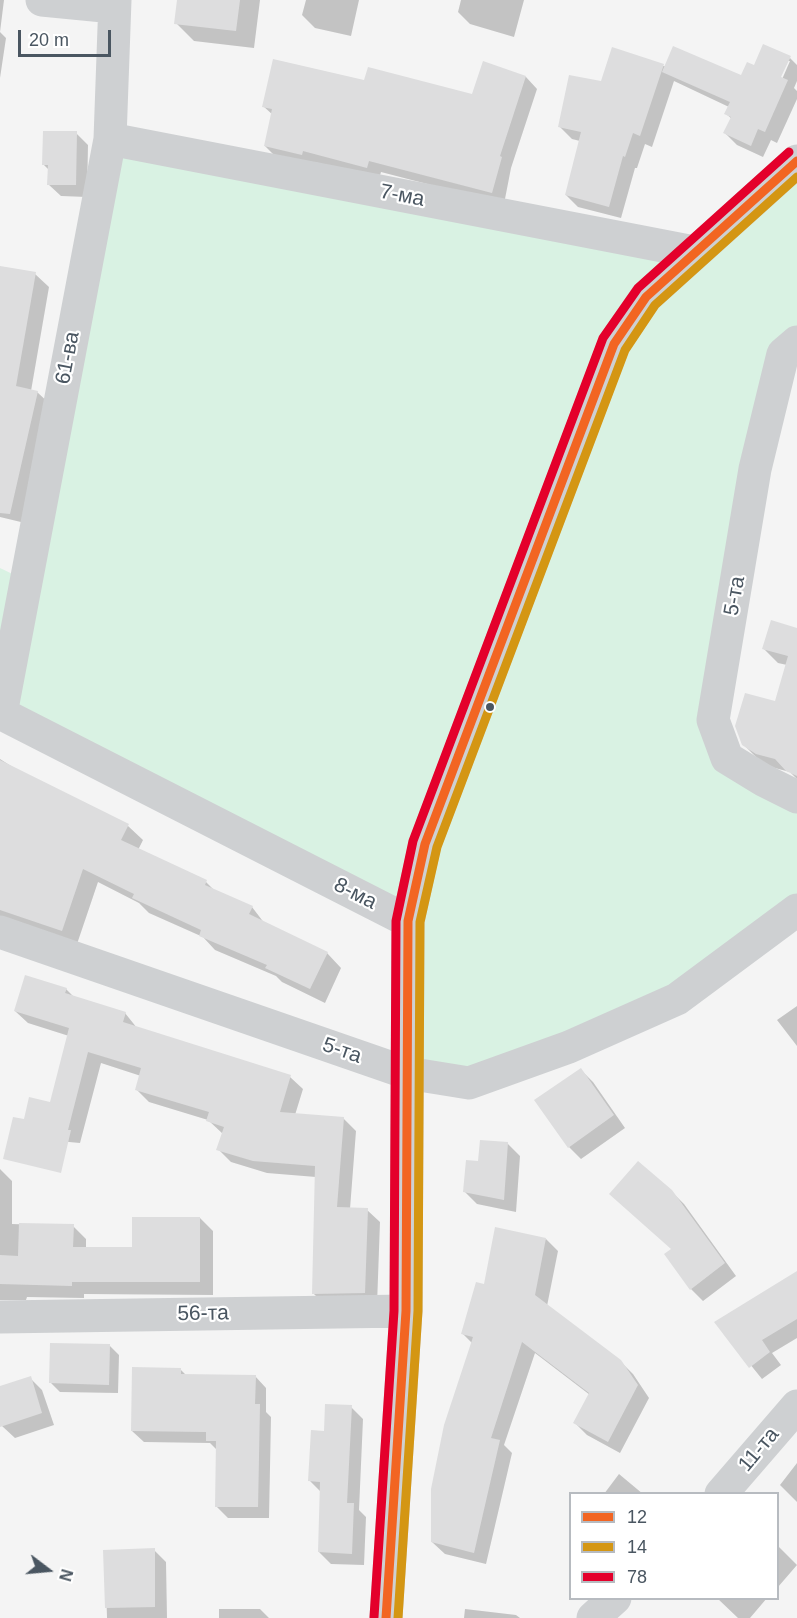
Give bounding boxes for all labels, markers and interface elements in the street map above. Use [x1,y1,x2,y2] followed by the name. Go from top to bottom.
[21,18,114,56] scale bar
[29,30,69,50] text: 20 m
[378,179,426,213] street label: 7-ма
[51,330,85,386] street label: 61-ва
[719,574,751,618] street label: 5-та
[484,701,496,713] unlabelled marker
[329,873,381,915] street label: 8-ма
[319,1033,365,1069] street label: 5-та
[177,1301,229,1327] street label: 56-та
[733,1423,785,1477] street label: 11-та
[569,1492,779,1600] legend
[627,1507,647,1527] text: 12
[627,1537,647,1557] text: 14
[18,1540,78,1600] north arrow
[56,1567,76,1583] text: N
[627,1567,647,1587] text: 78

